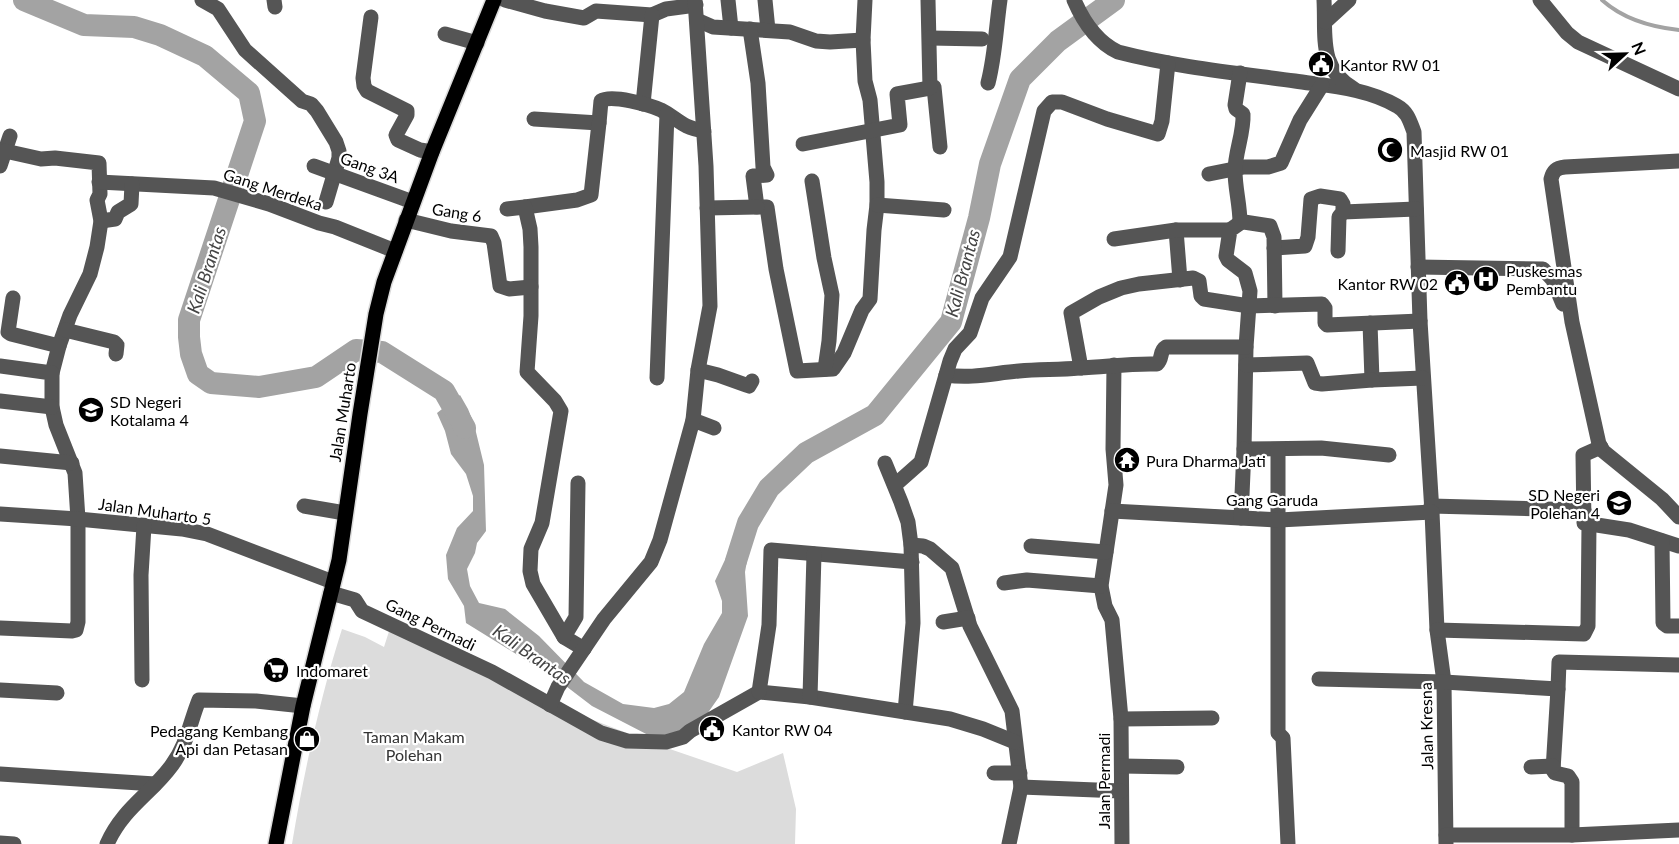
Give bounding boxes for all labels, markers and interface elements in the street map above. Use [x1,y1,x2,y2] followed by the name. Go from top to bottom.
[1595,24,1655,84] north arrow
[1628,39,1650,57] text: N
[1306,49,1336,79] public building icon: Kantor RW 01
[1340,55,1441,74] place label: Kantor RW 01
[1375,135,1405,165] mosque icon: Masjid RW 01
[1410,141,1509,160] place label: Masjid RW 01
[338,148,402,186] street label: Gang 3A
[221,164,325,214] street label: Gang Merdeka
[431,199,483,225] street label: Gang 6
[182,224,230,316] water label: Kali Brantas
[940,227,984,319] water label: Kali Brantas
[1506,261,1583,298] place label: Puskesmas Pembantu
[1471,264,1501,294] hospital icon: Puskesmas Pembantu
[1442,268,1472,298] public building icon: Kantor RW 02
[1337,274,1438,293] place label: Kantor RW 02
[325,361,359,463] street label: Jalan Muharto
[110,392,189,429] place label: SD Negeri Kotalama 4
[76,395,106,425] school or university icon: SD Negeri Kotalama 4
[1112,445,1142,475] temple icon: Pura Dharma Jati
[1146,451,1266,470] place label: Pura Dharma Jati
[1528,485,1600,522] place label: SD Negeri Polehan 4
[1604,488,1634,518] school or university icon: SD Negeri Polehan 4
[1226,490,1318,509] street label: Gang Garuda
[97,494,213,528] street label: Jalan Muharto 5
[383,594,479,654] street label: Gang Permadi
[489,619,575,689] water label: Kali Brantas
[261,655,291,685] supermarket icon: Indomaret
[296,661,368,680] place label: Indomaret
[1416,682,1436,770] street label: Jalan Kresna
[697,714,727,744] public building icon: Kantor RW 04
[732,720,833,739] place label: Kantor RW 04
[150,721,288,758] place label: Pedagang Kembang Api dan Petasan
[292,724,322,754] shop icon: Pedagang Kembang Api dan Petasan
[363,727,465,764] park label: Taman Makam Polehan
[1094,733,1113,829] street label: Jalan Permadi

